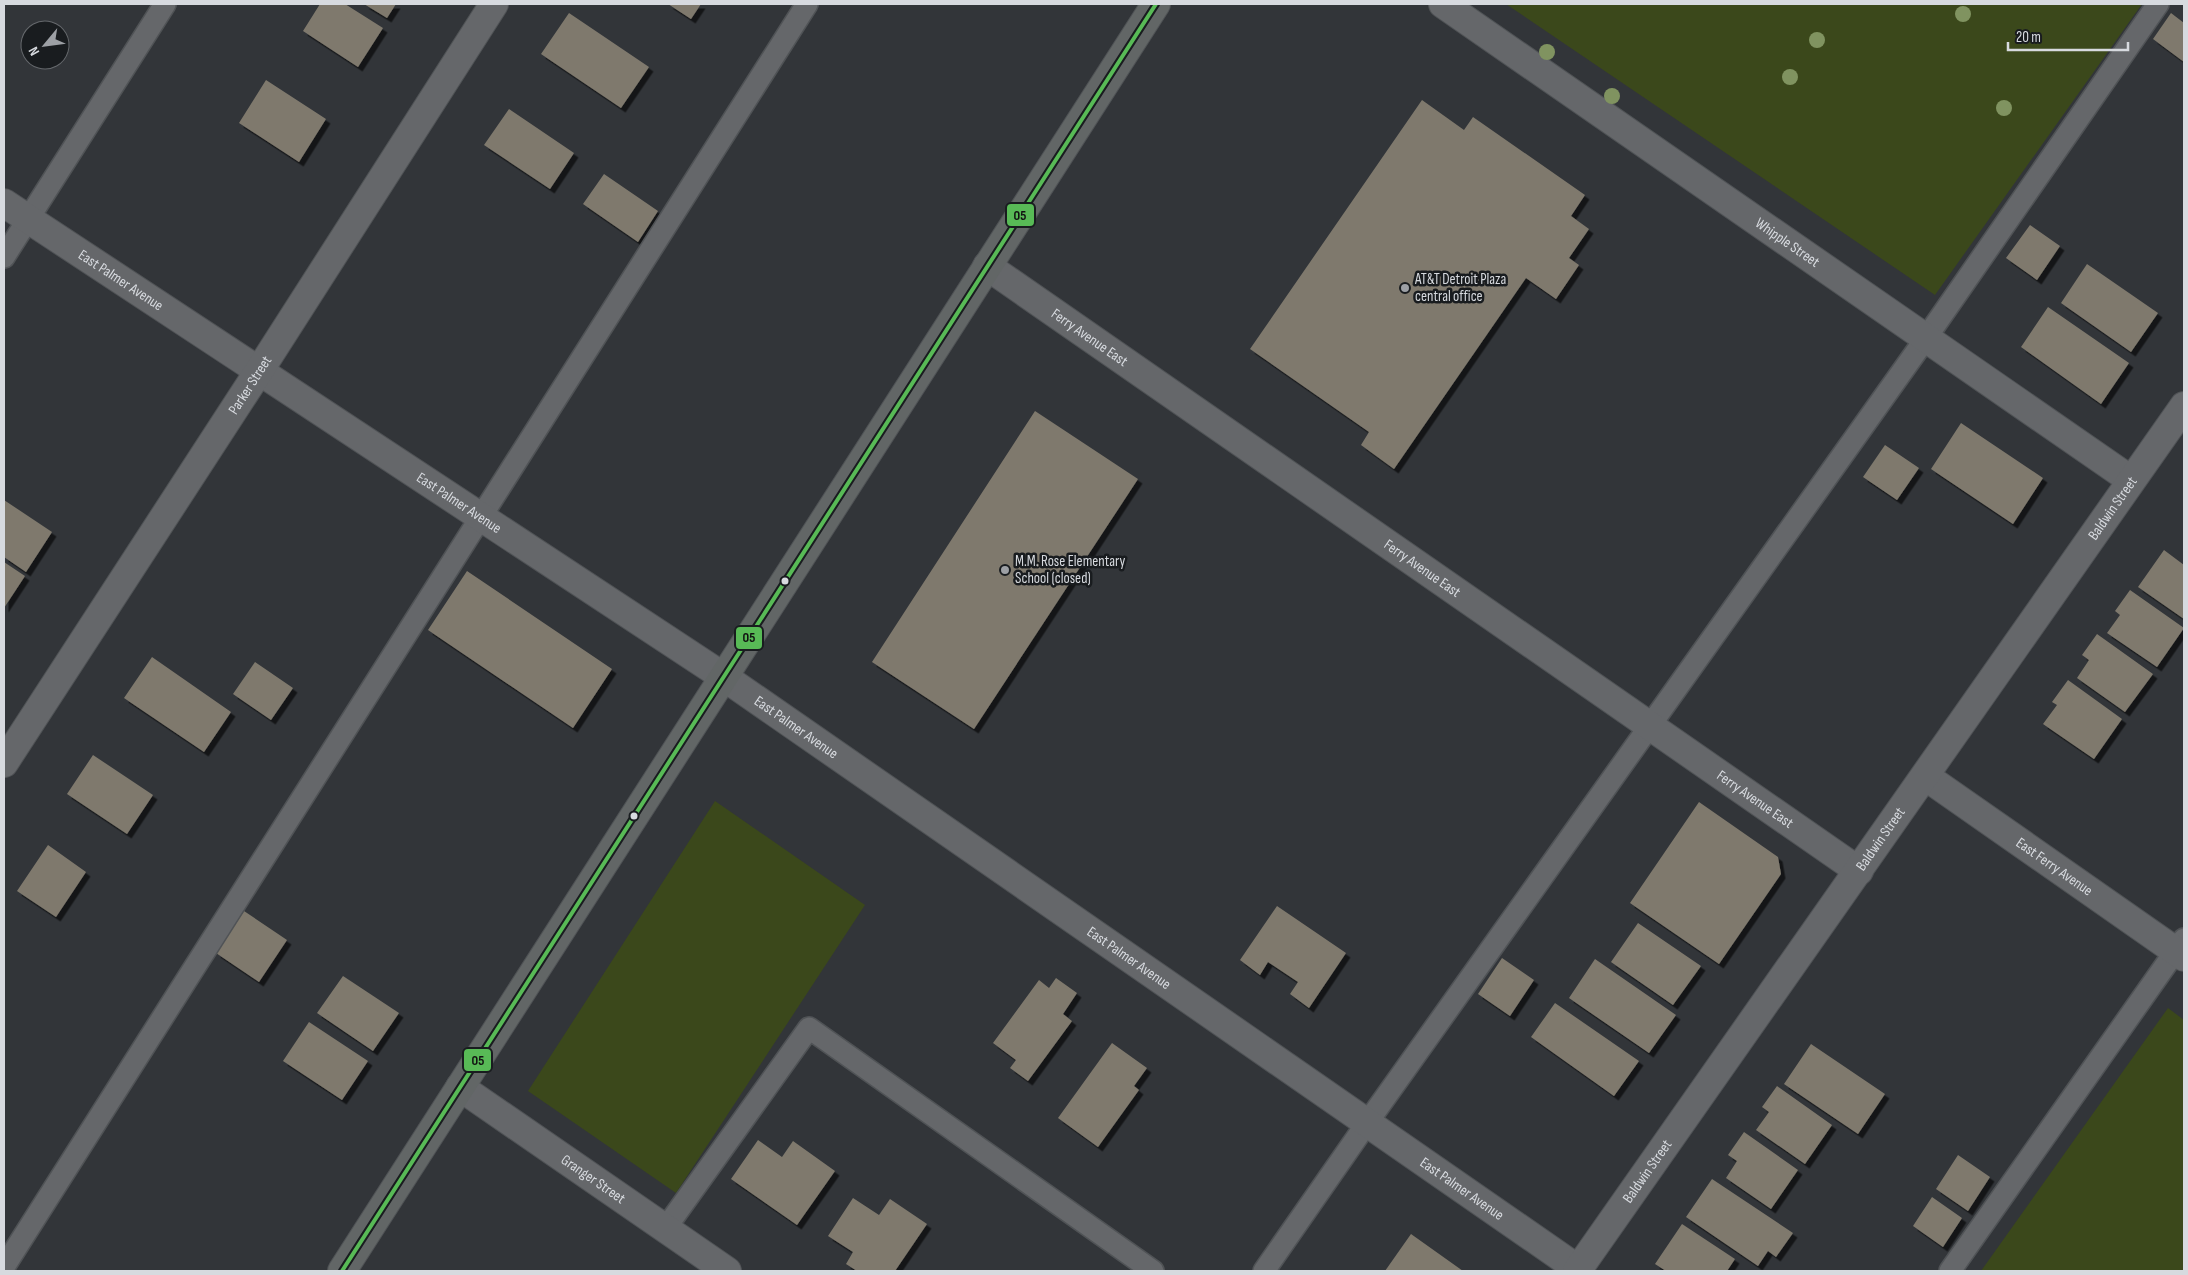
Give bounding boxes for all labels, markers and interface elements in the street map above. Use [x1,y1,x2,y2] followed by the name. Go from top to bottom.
[20,20,70,70] north arrow
[2008,20,2128,52] scale bar
[2016,28,2041,47] text: 20 m
[25,44,43,58] text: N
[1006,203,1035,227] line badge: 05
[1014,207,1026,224] text: 05
[1751,214,1824,272] street label: Whipple Street
[75,246,167,315] street label: East Palmer Avenue
[1414,270,1506,306] place label: AT&T Detroit Plaza central office
[1399,282,1411,294] marker: AT&T Detroit Plaza central office
[1047,304,1132,371] street label: Ferry Avenue East
[224,352,277,418] street label: Parker Street
[413,468,505,538] street label: East Palmer Avenue
[2084,473,2142,544] street label: Baldwin Street
[1380,535,1465,602] street label: Ferry Avenue East
[1015,552,1126,588] place label: M.M. Rose Elementary School (closed)
[999,564,1011,576] marker: M.M. Rose Elementary School (closed)
[780,576,790,586] unlabelled marker
[735,626,763,650] line badge: 05
[743,629,755,646] text: 05
[750,692,842,763] street label: East Palmer Avenue
[1713,766,1797,833] street label: Ferry Avenue East
[1852,803,1910,875] street label: Baldwin Street
[629,811,639,821] unlabelled marker
[2012,834,2096,900] street label: East Ferry Avenue
[1083,923,1175,994] street label: East Palmer Avenue
[463,1048,492,1072] line badge: 05
[472,1052,484,1069] text: 05
[1619,1136,1677,1207] street label: Baldwin Street
[557,1150,629,1208] street label: Granger Street
[1416,1153,1507,1225] street label: East Palmer Avenue

